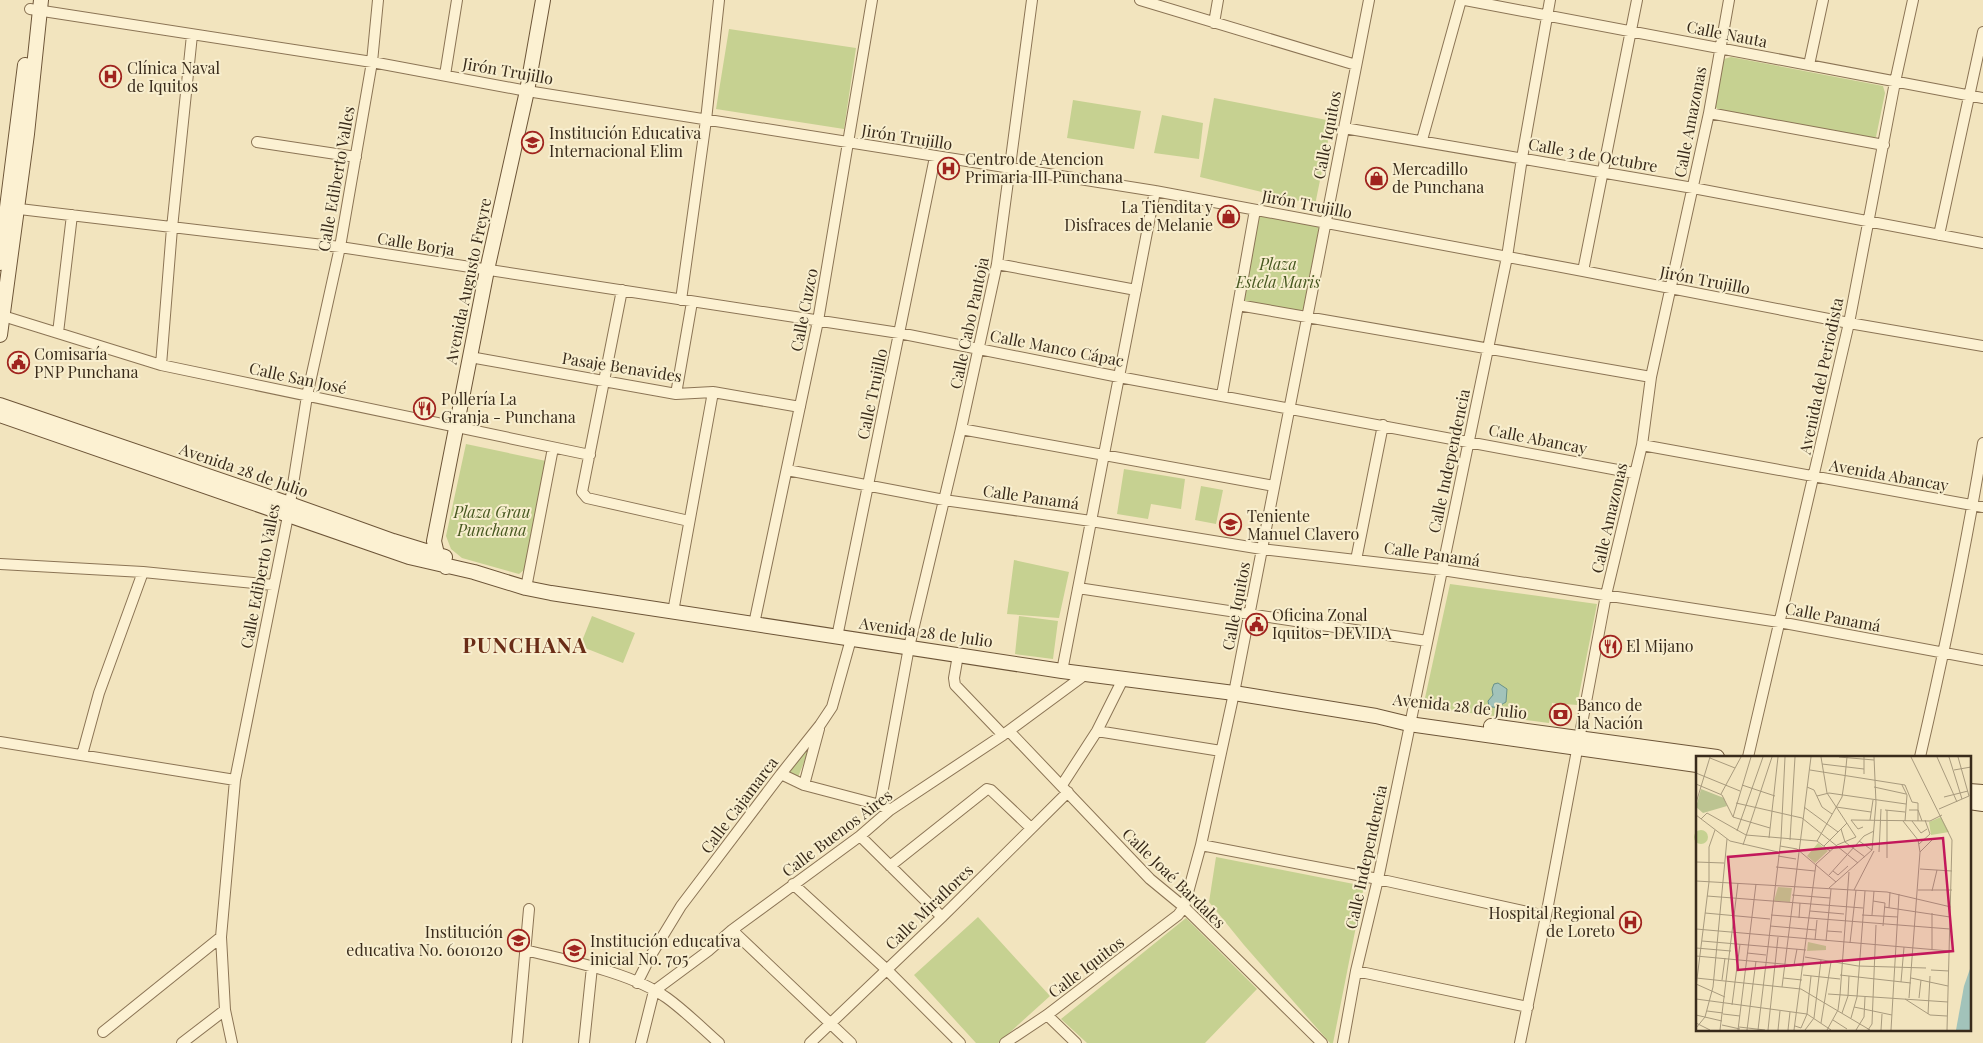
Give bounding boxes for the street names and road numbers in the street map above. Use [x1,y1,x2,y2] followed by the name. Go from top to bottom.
[1685,15,1769,52] street label: Calle Nauta
[460,52,555,89] street label: Jirón Trujillo
[1668,65,1711,179] street label: Calle Amazonas
[1308,89,1345,181] street label: Calle Iquitos
[312,105,359,253] street label: Calle Ediberto Valles
[859,119,954,154] street label: Jirón Trujillo
[1527,133,1659,176] street label: Calle 3 de Octubre
[1259,184,1354,223] street label: Jirón Trujillo
[439,196,495,367] street label: Avenida Augusto Freyre
[376,227,456,260] street label: Calle Borja
[944,255,993,391] street label: Calle Cabo Pantoja
[1657,260,1752,299] street label: Jirón Trujillo
[785,266,822,353] street label: Calle Cuzco
[1793,296,1847,457] street label: Avenida del Periodista
[988,324,1126,371] street label: Calle Manco Cápac
[852,346,891,441] street label: Calle Trujillo
[561,347,684,386] street label: Pasaje Benavides
[247,357,349,398] street label: Calle San José
[1423,387,1474,535] street label: Calle Independencia
[1487,419,1589,458] street label: Calle Abancay
[176,437,312,501] street label: Avenida 28 de Julio
[1827,453,1950,495] street label: Avenida Abancay
[1586,461,1631,575] street label: Calle Amazonas
[982,479,1081,514] street label: Calle Panamá
[235,502,284,650] street label: Calle Ediberto Valles
[1383,536,1482,571] street label: Calle Panamá
[1217,560,1254,652] street label: Calle Iquitos
[1783,597,1883,636] street label: Calle Panamá
[857,612,995,651] street label: Avenida 28 de Julio
[1391,688,1528,723] street label: Avenida 28 de Julio
[695,752,782,857] street label: Calle Cajamarca
[1340,783,1391,931] street label: Calle Independencia
[777,784,896,881] street label: Calle Buenos Aires
[1118,823,1230,932] street label: Calle Joaé Bardales
[880,859,977,954] street label: Calle Miraflores
[1044,931,1128,1002] street label: Calle Iquitos

